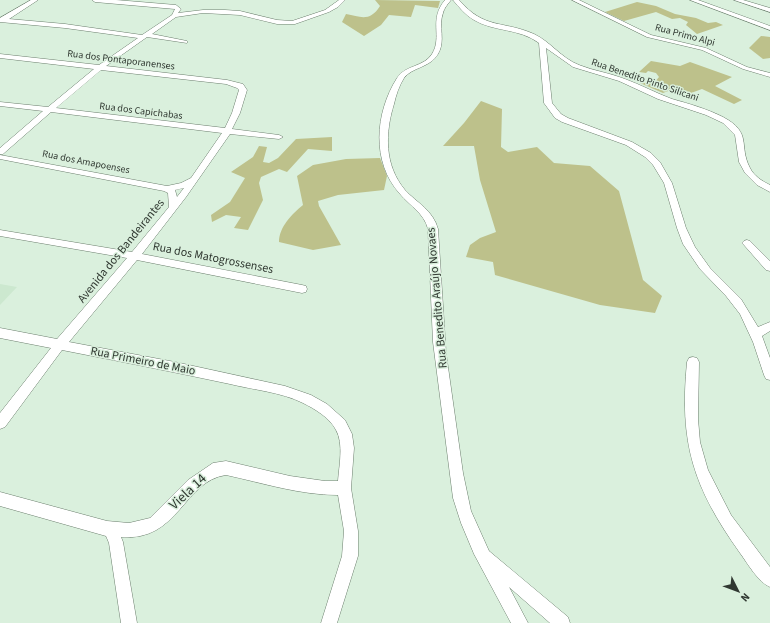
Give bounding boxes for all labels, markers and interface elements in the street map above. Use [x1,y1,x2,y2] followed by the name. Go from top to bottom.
[654,20,716,50] street label: Rua Primo Alpi
[66,46,176,74] street label: Rua dos Pontaporanenses
[589,55,701,105] street label: Rua Benedito Pinto Silicani
[99,99,183,123] street label: Rua dos Capichabas
[41,147,131,177] street label: Rua dos Amapoenses
[74,195,168,307] street label: Avenida dos Bandeirantes
[422,227,452,369] street label: Rua Benedito Araújo Novaes
[151,238,275,278] street label: Rua dos Matogrossenses
[89,342,197,380] street label: Rua Primeiro de Maio
[165,469,211,515] street label: Viela 14
[718,571,758,611] north arrow
[737,590,753,605] text: N

